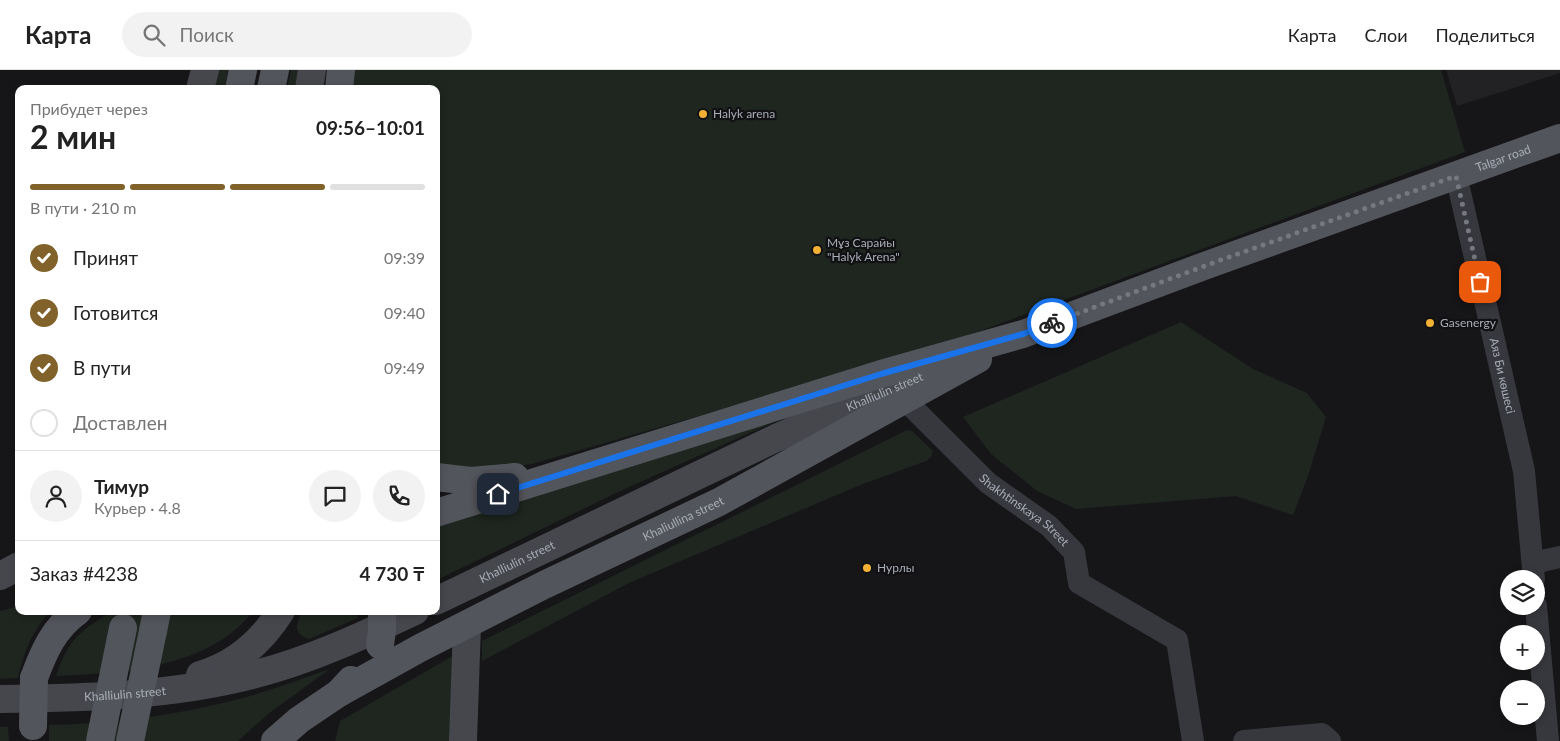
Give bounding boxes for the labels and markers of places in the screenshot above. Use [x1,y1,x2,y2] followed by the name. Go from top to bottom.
[713,106,775,121] place label: Halyk arena
[697,108,709,120] marker: Halyk arena
[827,235,900,264] place label: Мұз Сарайы "Halyk Arena"
[811,244,823,256] marker: Мұз Сарайы "Halyk Arena"
[1459,261,1501,303] pin
[1440,315,1497,330] place label: Gasenergy
[1424,317,1436,329] marker: Gasenergy
[477,473,519,515] pin
[877,560,914,575] place label: Нурлы
[861,562,873,574] marker: Нурлы

